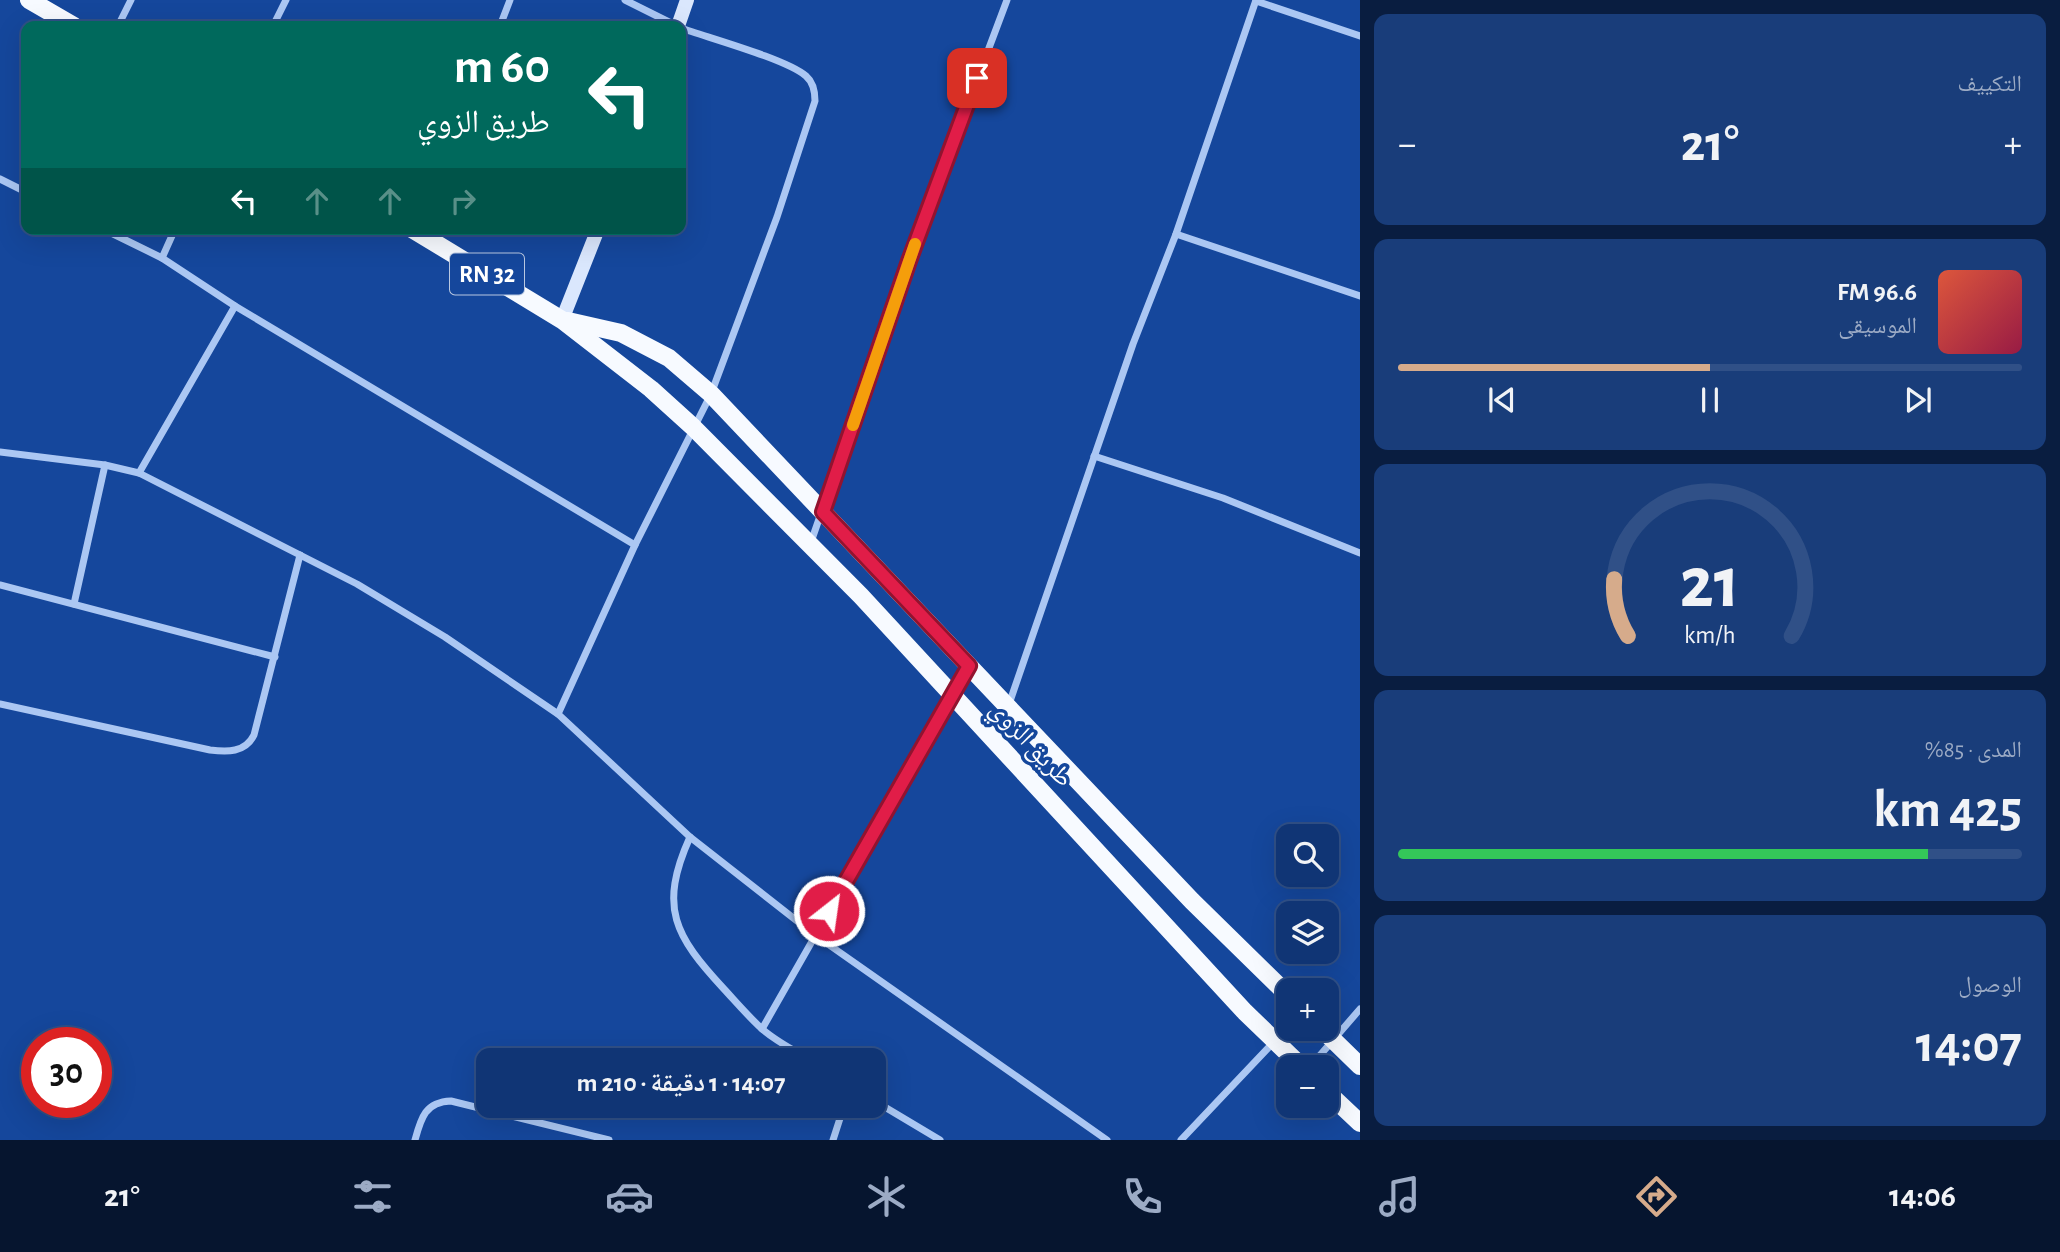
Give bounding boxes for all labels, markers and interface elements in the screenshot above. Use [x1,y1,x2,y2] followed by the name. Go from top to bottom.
[454,43,550,92] text: 60 m
[947,48,1007,108] pin
[574,49,665,140] icon: left
[958,59,996,97] icon: arrive
[1957,73,2022,96] text: التكييف
[417,106,550,138] text: طريق الزوي
[1681,118,1739,170] text: 21°
[1398,126,1416,164] text: −
[2004,126,2022,164] text: +
[225,182,263,220] icon: left
[298,182,336,220] icon: ahead
[371,182,409,220] icon: ahead
[444,182,482,220] icon: right
[450,254,524,295] road number: RN 32
[1837,279,1917,305] text: 96.6 FM
[1838,315,1917,338] text: الموسيقى
[1483,381,1521,419] icon: previous
[1691,381,1729,419] icon: pause
[1899,381,1937,419] icon: next
[1680,548,1740,621] text: 21
[1684,623,1736,648] text: km/h
[980,695,1078,797] street label: طريق الزوي
[1925,739,2022,762] text: المدى · 85%
[1873,784,2022,836] text: 425 km
[1276,824,1339,1118] map controls
[1276,824,1339,887] button: search
[792,874,866,948] position arrow
[1276,901,1339,964] button: layers
[1958,974,2022,997] text: الوصول
[1276,978,1339,1041] button: +
[1916,1019,2022,1071] text: 14:07
[21,1027,112,1118] speed limit sign: 30
[1276,1055,1339,1118] button: −
[577,1070,785,1096] text: 14:07 · 1 دقيقة · 210 m
[348,1172,397,1221] icon: filters
[605,1172,654,1221] icon: car
[862,1172,911,1221] icon: climate
[1118,1172,1167,1221] icon: phone
[1375,1172,1424,1221] icon: music
[1632,1172,1681,1221] icon: directions
[104,1180,140,1212] text: 21°
[1889,1180,1956,1212] text: 14:06

